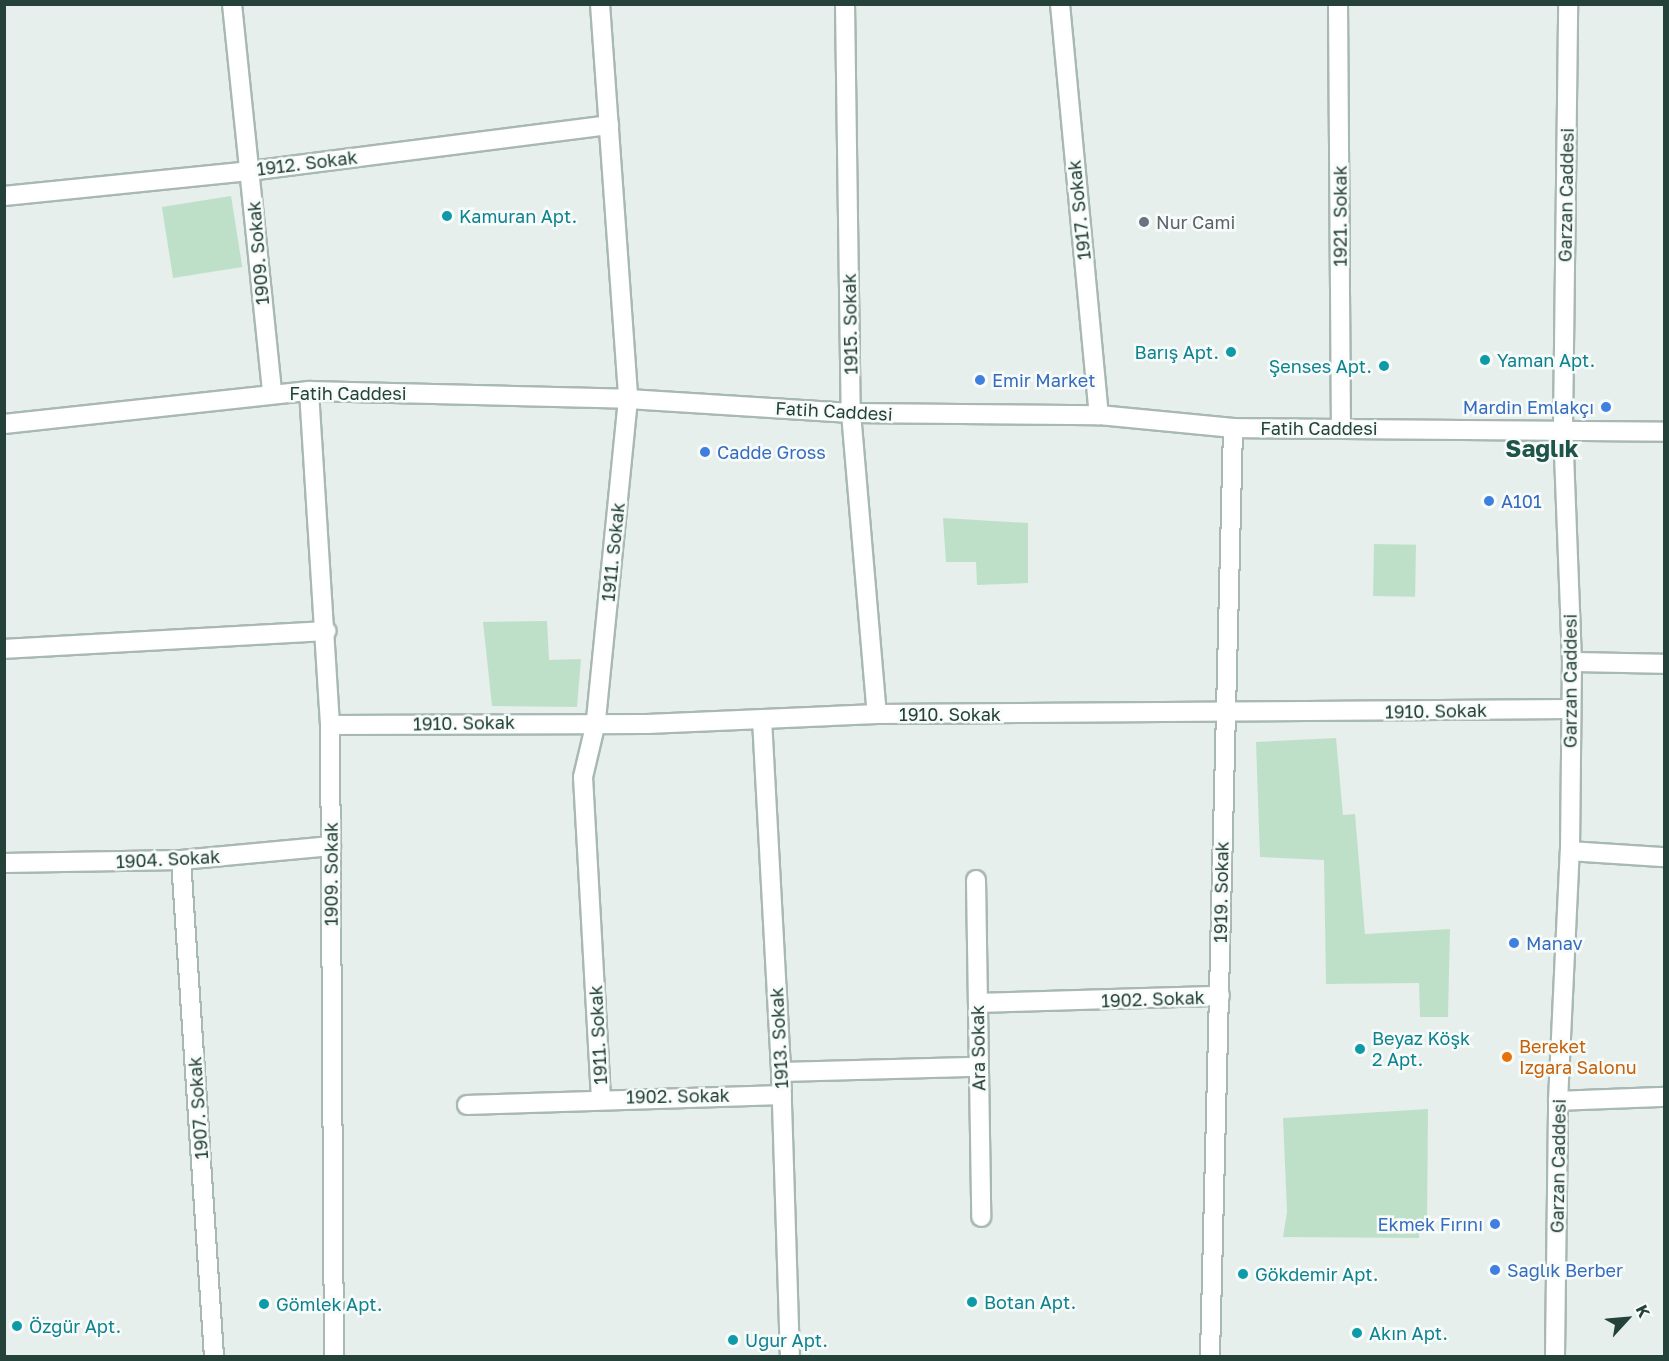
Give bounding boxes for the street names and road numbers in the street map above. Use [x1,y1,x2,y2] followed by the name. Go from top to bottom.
[1554,128,1578,262] street label: Garzan Caddesi
[255,146,359,180] street label: 1912. Sokak
[1063,159,1095,261] street label: 1917. Sokak
[1329,165,1351,267] street label: 1921. Sokak
[243,200,273,306] street label: 1909. Sokak
[838,273,862,375] street label: 1915. Sokak
[289,382,407,404] street label: Fatih Caddesi
[775,397,893,425] street label: Fatih Caddesi
[1260,417,1378,439] street label: Fatih Caddesi
[597,501,629,603] street label: 1911. Sokak
[1559,614,1581,748] street label: Garzan Caddesi
[1385,699,1487,723] street label: 1910. Sokak
[899,703,1001,725] street label: 1910. Sokak
[413,711,515,735] street label: 1910. Sokak
[320,822,342,926] street label: 1909. Sokak
[1209,841,1233,943] street label: 1919. Sokak
[115,845,221,873] street label: 1904. Sokak
[585,985,611,1085] street label: 1911. Sokak
[1101,986,1205,1012] street label: 1902. Sokak
[766,987,792,1089] street label: 1913. Sokak
[966,1005,990,1091] street label: Ara Sokak
[184,1056,212,1160] street label: 1907. Sokak
[626,1084,730,1108] street label: 1902. Sokak
[1546,1099,1570,1233] street label: Garzan Caddesi

